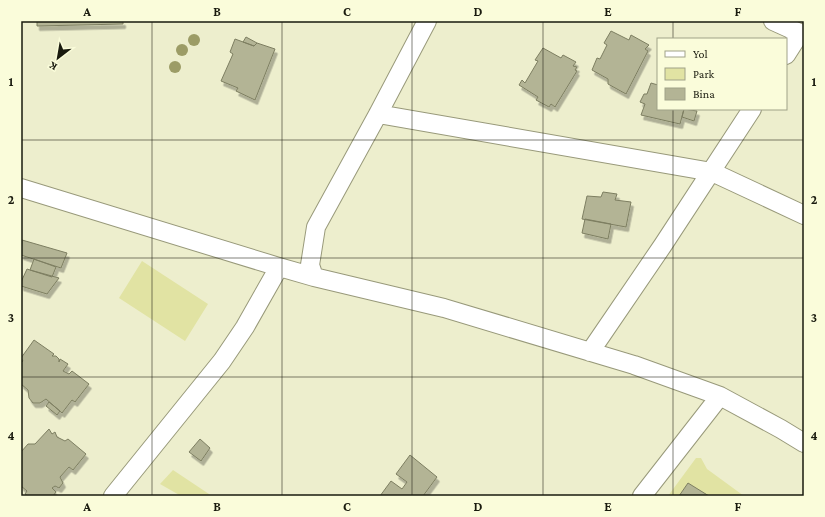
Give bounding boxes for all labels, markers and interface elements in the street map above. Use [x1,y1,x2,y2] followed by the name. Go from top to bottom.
[82,4,91,19] text: A
[213,4,221,19] text: B
[343,4,351,19] text: C
[474,4,483,19] text: D
[604,4,612,19] text: E
[735,4,742,19] text: F
[38,38,78,78] north arrow
[657,38,787,110] legend
[693,47,708,61] text: Yol
[46,59,59,74] text: K
[693,67,715,81] text: Park
[9,74,14,89] text: 1
[812,74,817,89] text: 1
[693,87,715,101] text: Bina
[8,192,15,207] text: 2
[811,192,818,207] text: 2
[8,310,14,325] text: 3
[811,310,817,325] text: 3
[7,428,15,443] text: 4
[810,428,818,443] text: 4
[82,499,91,514] text: A
[213,499,221,514] text: B
[343,499,351,514] text: C
[474,499,483,514] text: D
[604,499,612,514] text: E
[735,499,742,514] text: F

